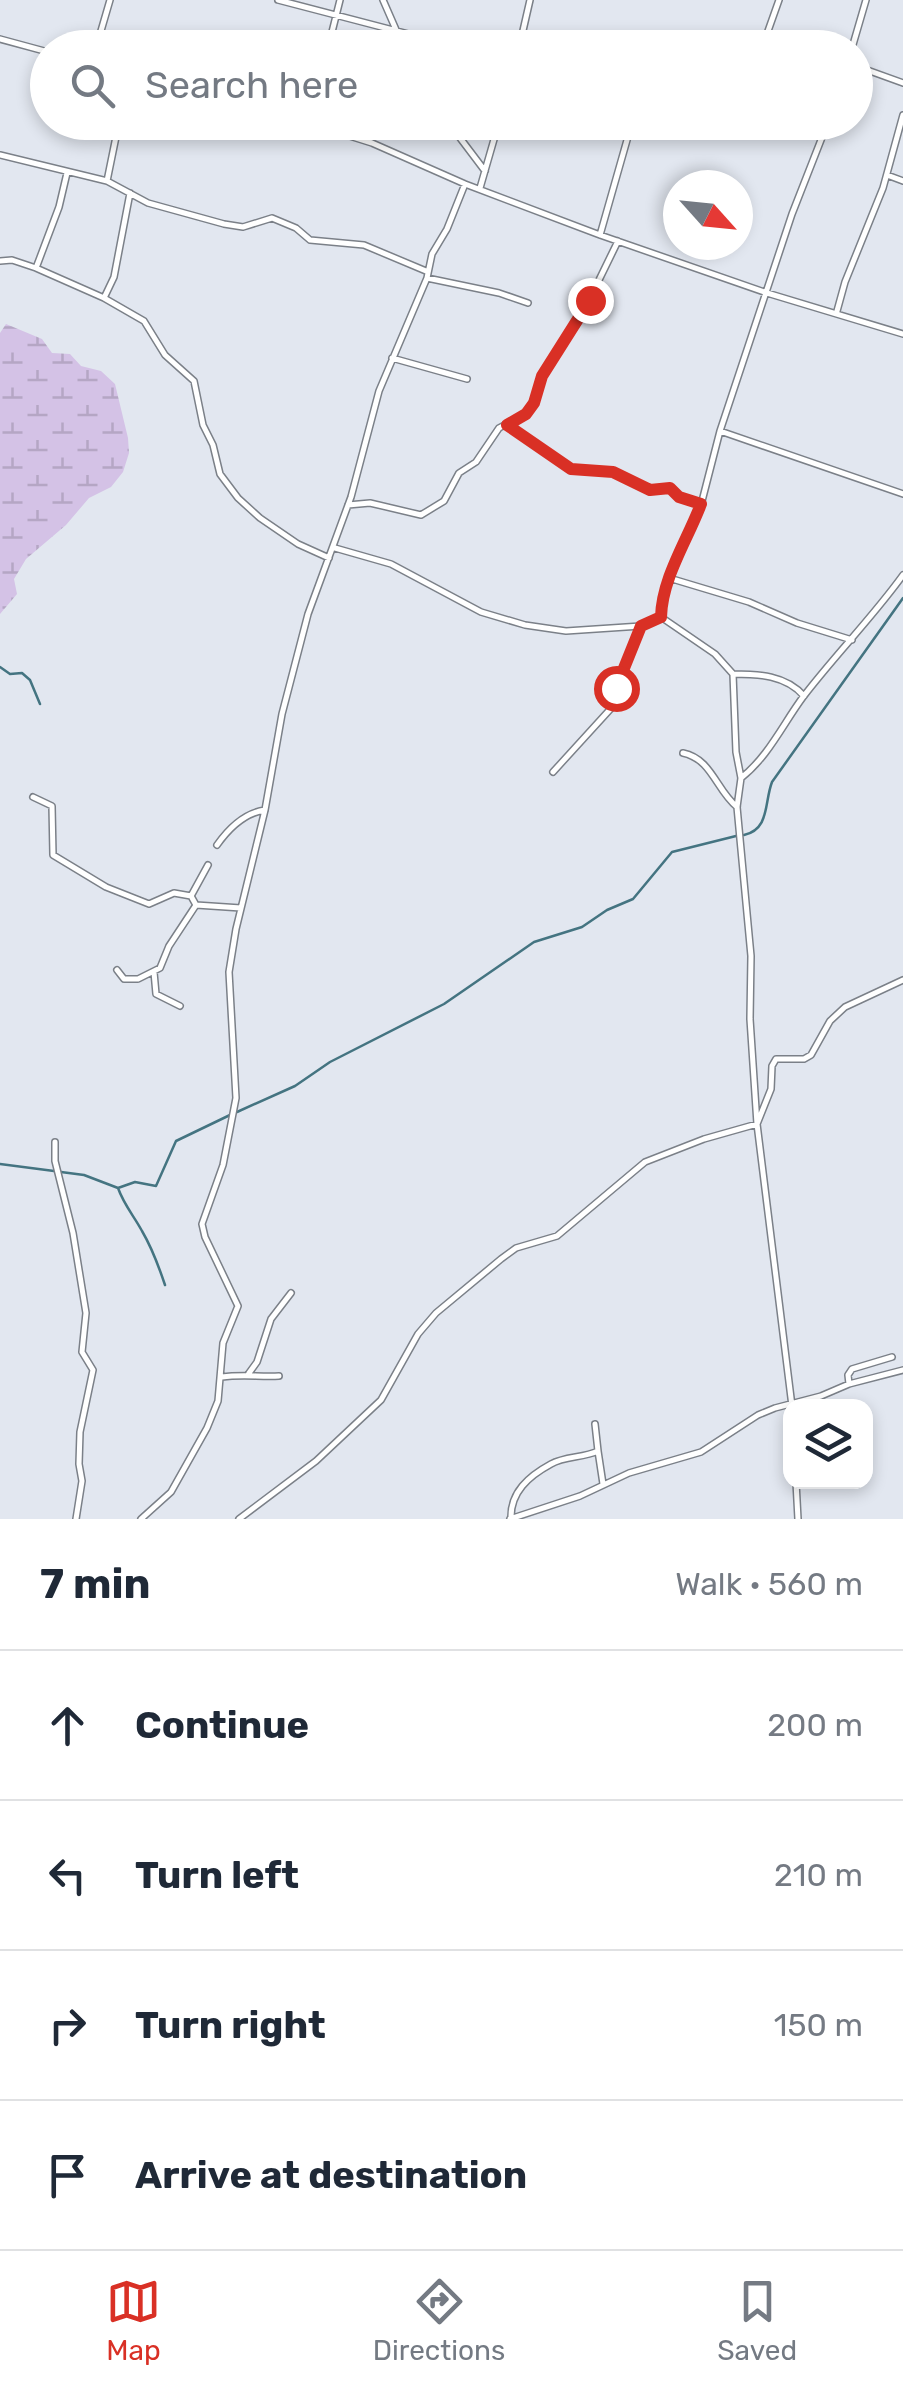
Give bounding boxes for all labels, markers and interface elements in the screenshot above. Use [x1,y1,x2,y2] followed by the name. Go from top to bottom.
[30,30,873,140] search box
[65,58,120,113] icon: search
[145,62,358,108] text: Search here
[663,170,753,260] north arrow
[568,278,614,324] route end
[594,666,640,712] route start
[783,1399,873,1489] map controls
[783,1399,873,1489] button: layers
[40,1559,151,1609] text: 7 min
[675,1565,863,1603] text: Walk · 560 m
[40,1698,95,1753] icon: ahead
[135,1702,309,1748] text: Continue
[767,1706,863,1744] text: 200 m
[40,1848,95,1903] icon: left
[135,1852,299,1898] text: Turn left
[774,1856,863,1894] text: 210 m
[40,1998,95,2053] icon: right
[135,2002,326,2048] text: Turn right
[774,2006,863,2044] text: 150 m
[40,2148,95,2203] icon: arrive
[135,2152,527,2198] text: Arrive at destination
[106,2274,161,2367] tab: Map
[373,2274,505,2367] tab: Directions
[717,2274,797,2367] tab: Saved

